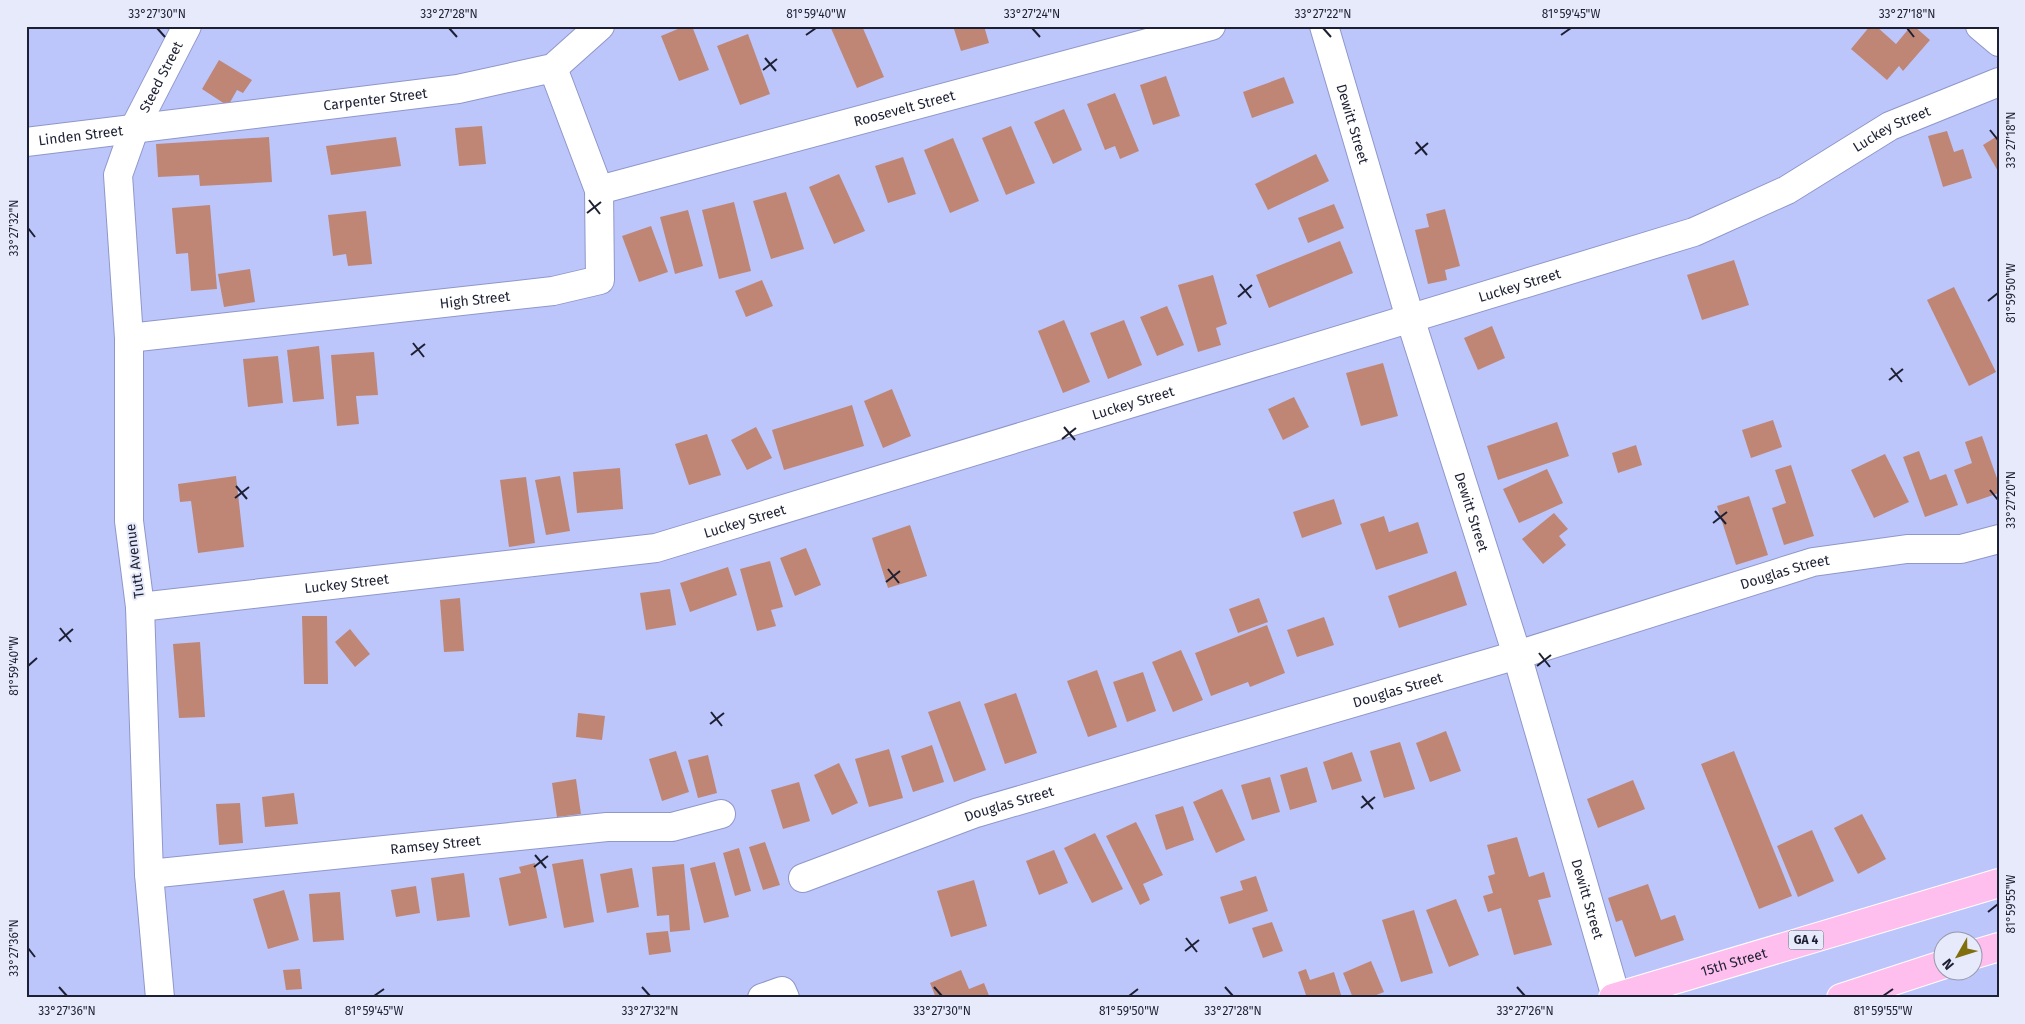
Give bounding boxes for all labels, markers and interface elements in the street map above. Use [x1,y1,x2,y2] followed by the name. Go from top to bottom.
[128,7,186,21] text: 33°27'30"N
[420,7,478,21] text: 33°27'28"N
[786,7,846,21] text: 81°59'40"W
[1004,7,1060,21] text: 33°27'24"N
[1294,7,1352,21] text: 33°27'22"N
[1542,7,1600,21] text: 81°59'45"W
[1879,7,1935,21] text: 33°27'18"N
[135,38,187,115] street label: Steed Street
[1333,82,1373,167] street label: Dewitt Street
[322,84,429,114] street label: Carpenter Street
[852,86,958,130] street label: Roosevelt Street
[1850,102,1934,155] street label: Luckey Street
[2004,112,2018,168] text: 33°27'18"N
[37,122,125,149] street label: Linden Street
[7,200,21,256] text: 33°27'32"N
[2004,263,2018,323] text: 81°59'50"W
[1476,264,1563,306] street label: Luckey Street
[439,287,512,312] street label: High Street
[1090,382,1177,423] street label: Luckey Street
[1451,470,1492,555] street label: Dewitt Street
[2004,471,2018,529] text: 33°27'20"N
[702,500,789,542] street label: Luckey Street
[122,523,148,599] street label: Tutt Avenue
[1738,551,1832,593] street label: Douglas Street
[304,570,391,597] street label: Luckey Street
[7,636,21,696] text: 81°59'40"W
[1351,668,1445,711] street label: Douglas Street
[962,782,1056,825] street label: Douglas Street
[389,831,482,858] street label: Ramsey Street
[1568,857,1608,942] street label: Dewitt Street
[2004,875,2018,933] text: 81°59'55"W
[7,919,21,977] text: 33°27'36"N
[1788,930,1824,950] road number: GA 4
[1932,932,1982,982] north arrow
[1699,944,1770,980] street label: 15th Street
[1939,955,1958,973] text: N
[38,1004,96,1018] text: 33°27'36"N
[345,1004,403,1018] text: 81°59'45"W
[622,1004,678,1018] text: 33°27'32"N
[913,1004,971,1018] text: 33°27'30"N
[1099,1004,1159,1018] text: 81°59'50"W
[1204,1004,1262,1018] text: 33°27'28"N
[1496,1004,1554,1018] text: 33°27'26"N
[1854,1004,1912,1018] text: 81°59'55"W

